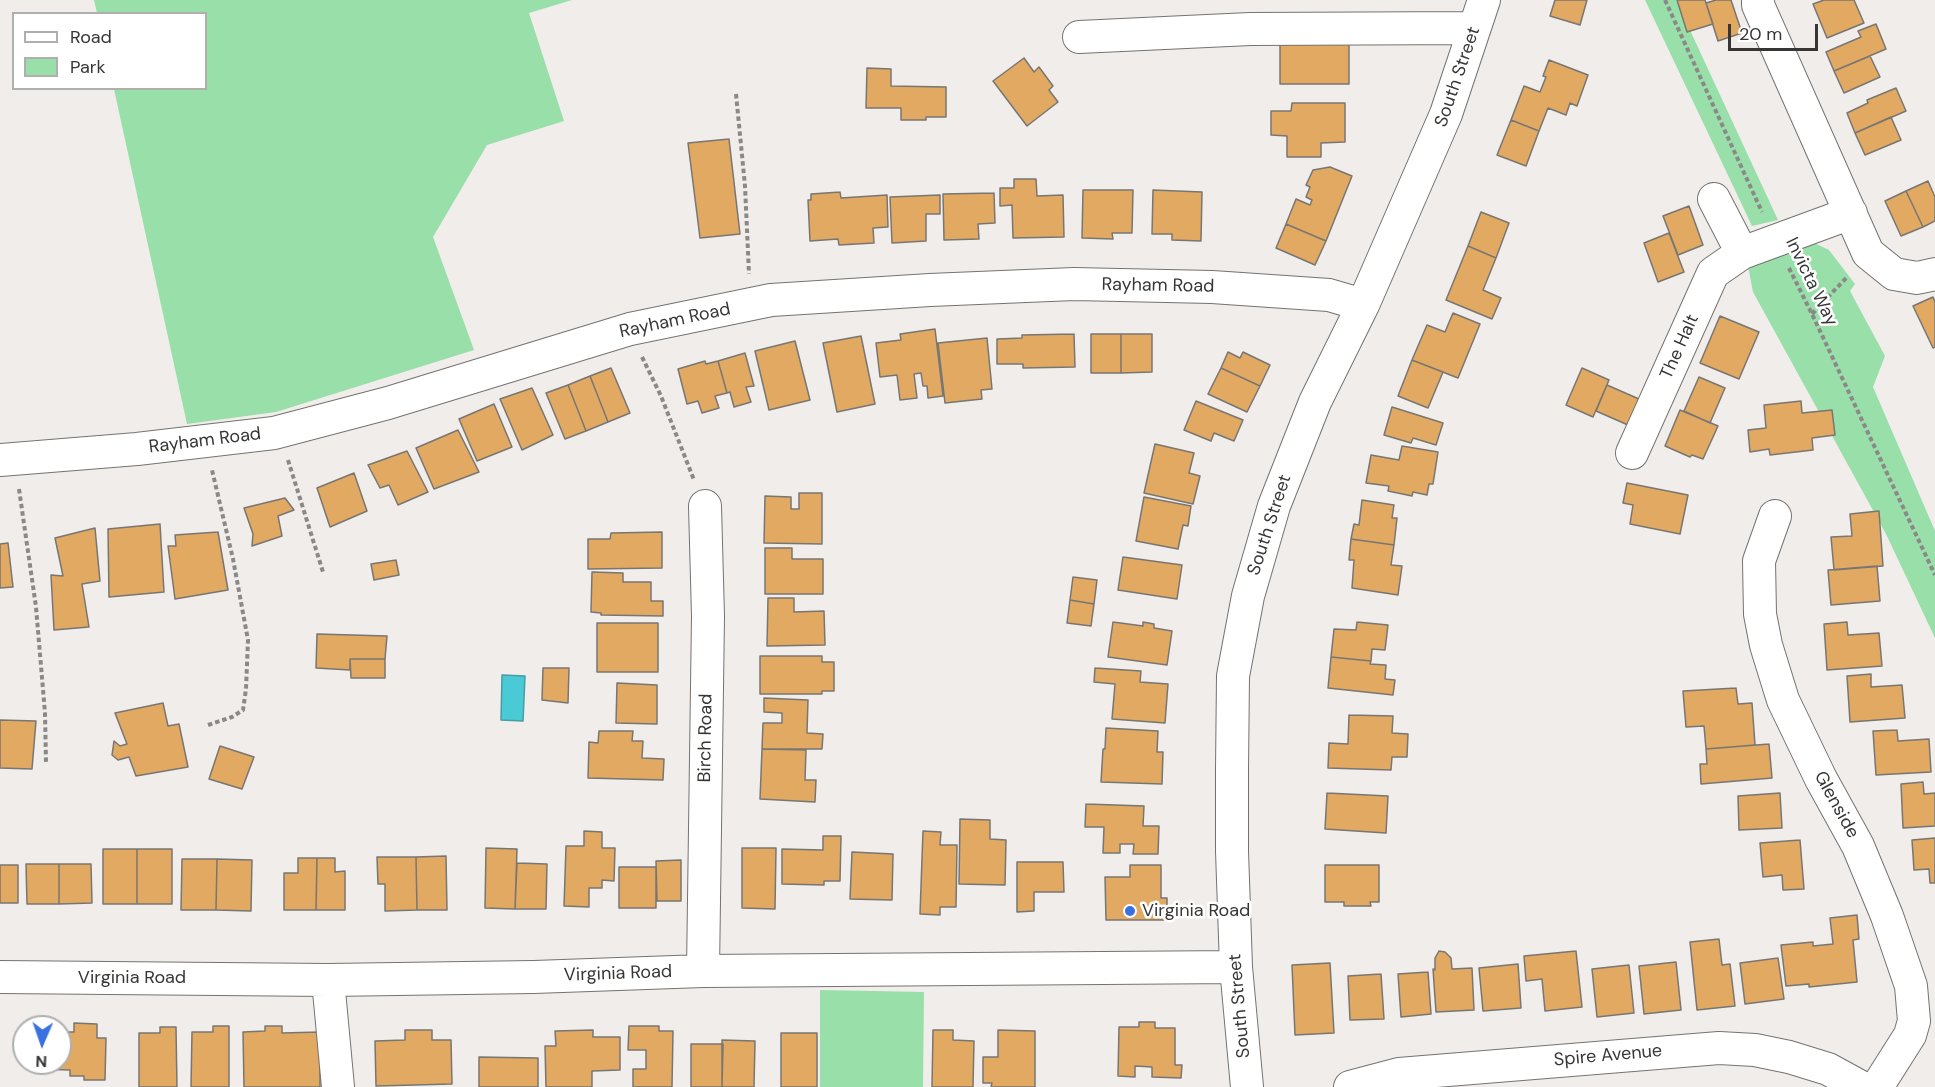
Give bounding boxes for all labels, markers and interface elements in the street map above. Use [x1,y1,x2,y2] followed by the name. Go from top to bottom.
[12,12,207,90] legend
[1731,12,1821,50] scale bar
[1739,22,1782,46] text: 20 m
[1431,24,1485,130] street label: South Street
[70,25,112,49] text: Road
[70,55,106,79] text: Park
[1780,234,1842,330] street label: Invicta Way
[1101,274,1215,298] street label: Rayham Road
[618,299,732,343] street label: Rayham Road
[1656,311,1704,383] street label: The Halt
[148,423,262,459] street label: Rayham Road
[1244,472,1296,578] street label: South Street
[694,693,718,783] street label: Birch Road
[1809,768,1863,842] street label: Glenside
[1142,900,1250,922] place label: Virginia Road
[1123,904,1137,918] marker: Virginia Road
[1225,953,1255,1059] street label: South Street
[564,961,672,987] street label: Virginia Road
[78,967,186,989] street label: Virginia Road
[12,1015,72,1075] north arrow
[1553,1041,1663,1071] street label: Spire Avenue
[35,1051,48,1072] text: N

